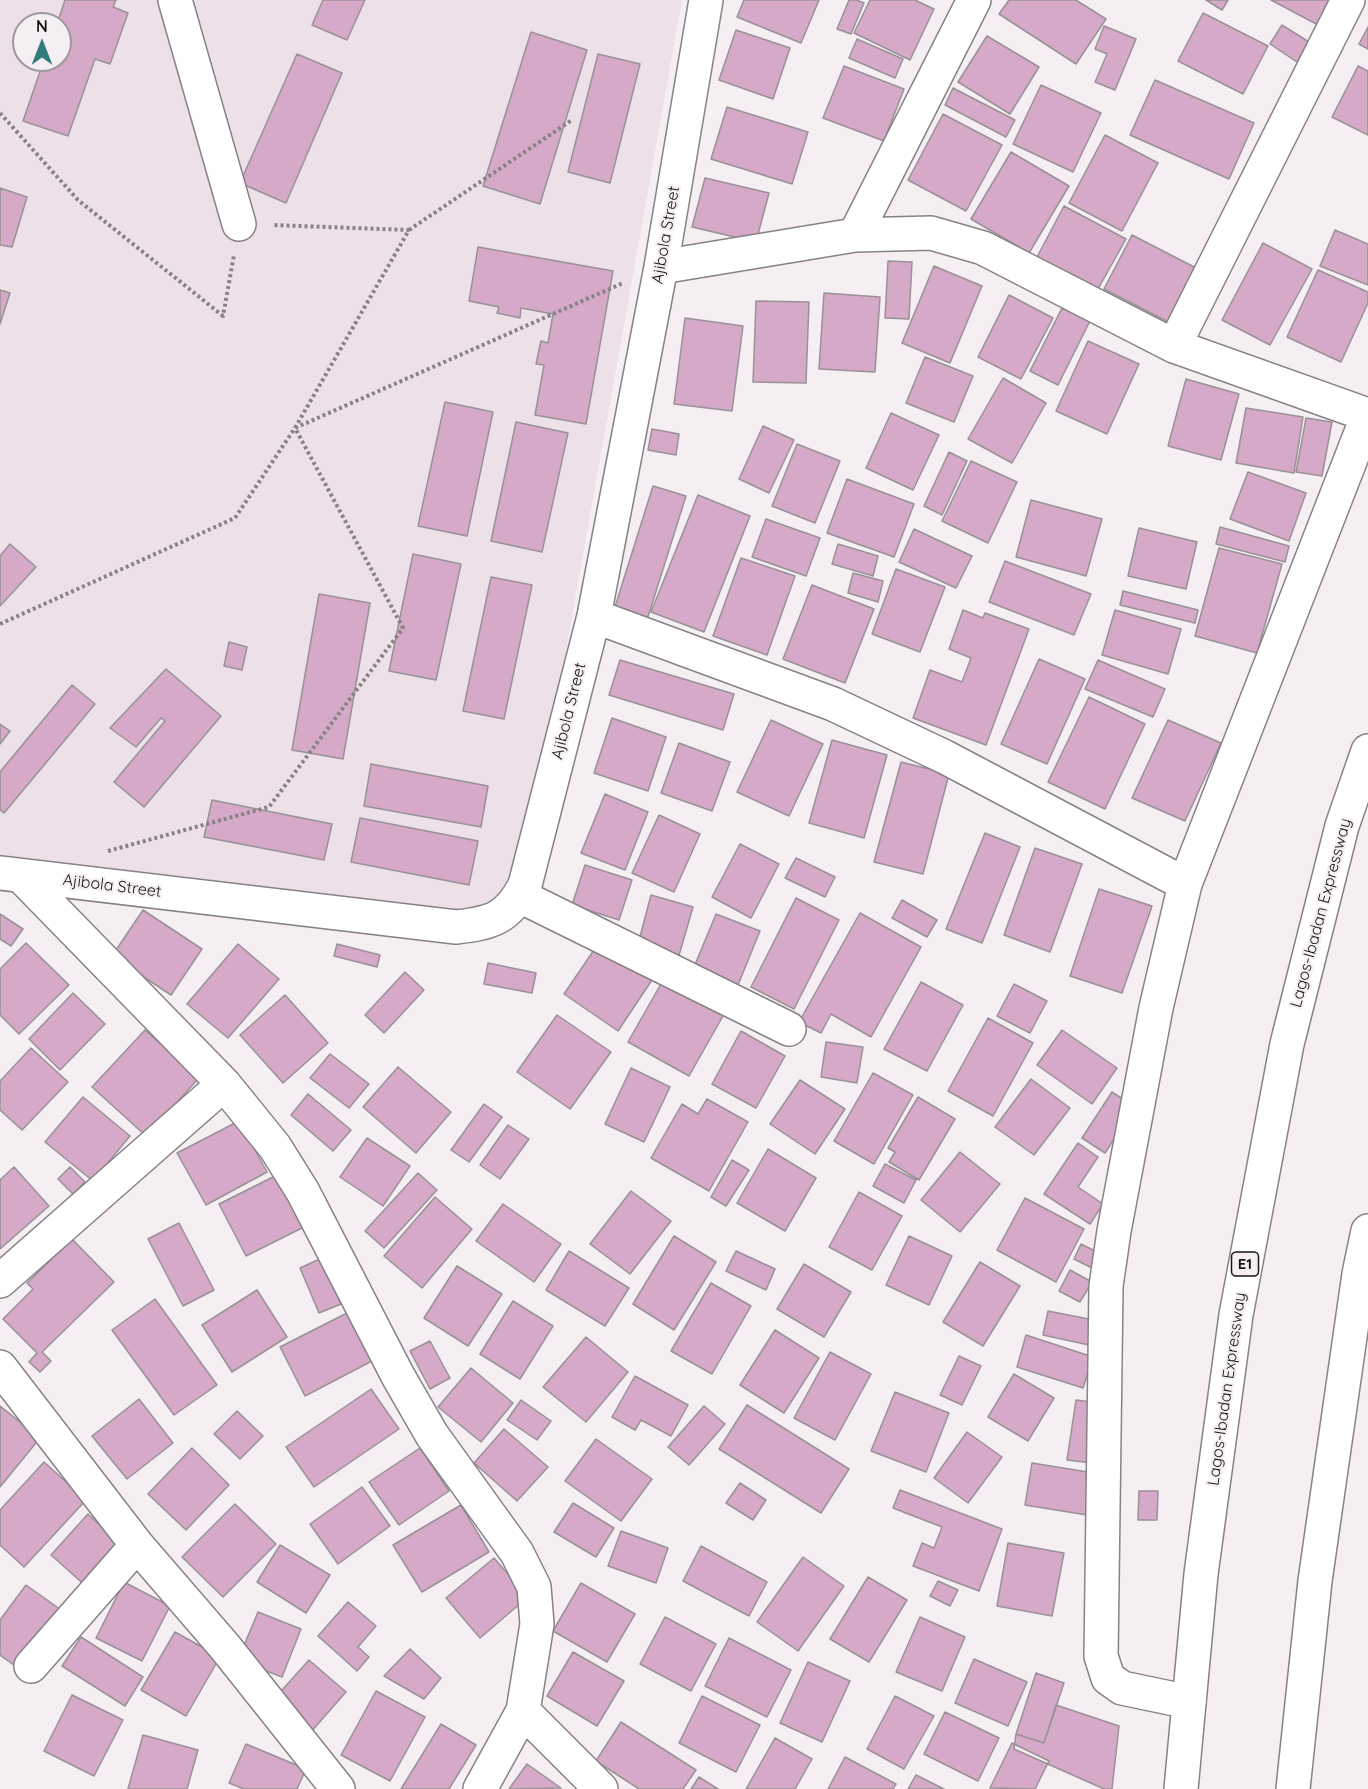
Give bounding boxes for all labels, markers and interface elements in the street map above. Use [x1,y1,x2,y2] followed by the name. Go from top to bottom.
[12,12,72,72] north arrow
[36,16,48,36] text: N
[648,185,684,285] street label: Ajibola Street
[548,661,590,761] street label: Ajibola Street
[1286,816,1356,1010] street label: Lagos-Ibadan Expressway
[62,870,162,902] street label: Ajibola Street
[1232,1252,1258,1276] road number: E1
[1204,1291,1250,1487] street label: Lagos-Ibadan Expressway

